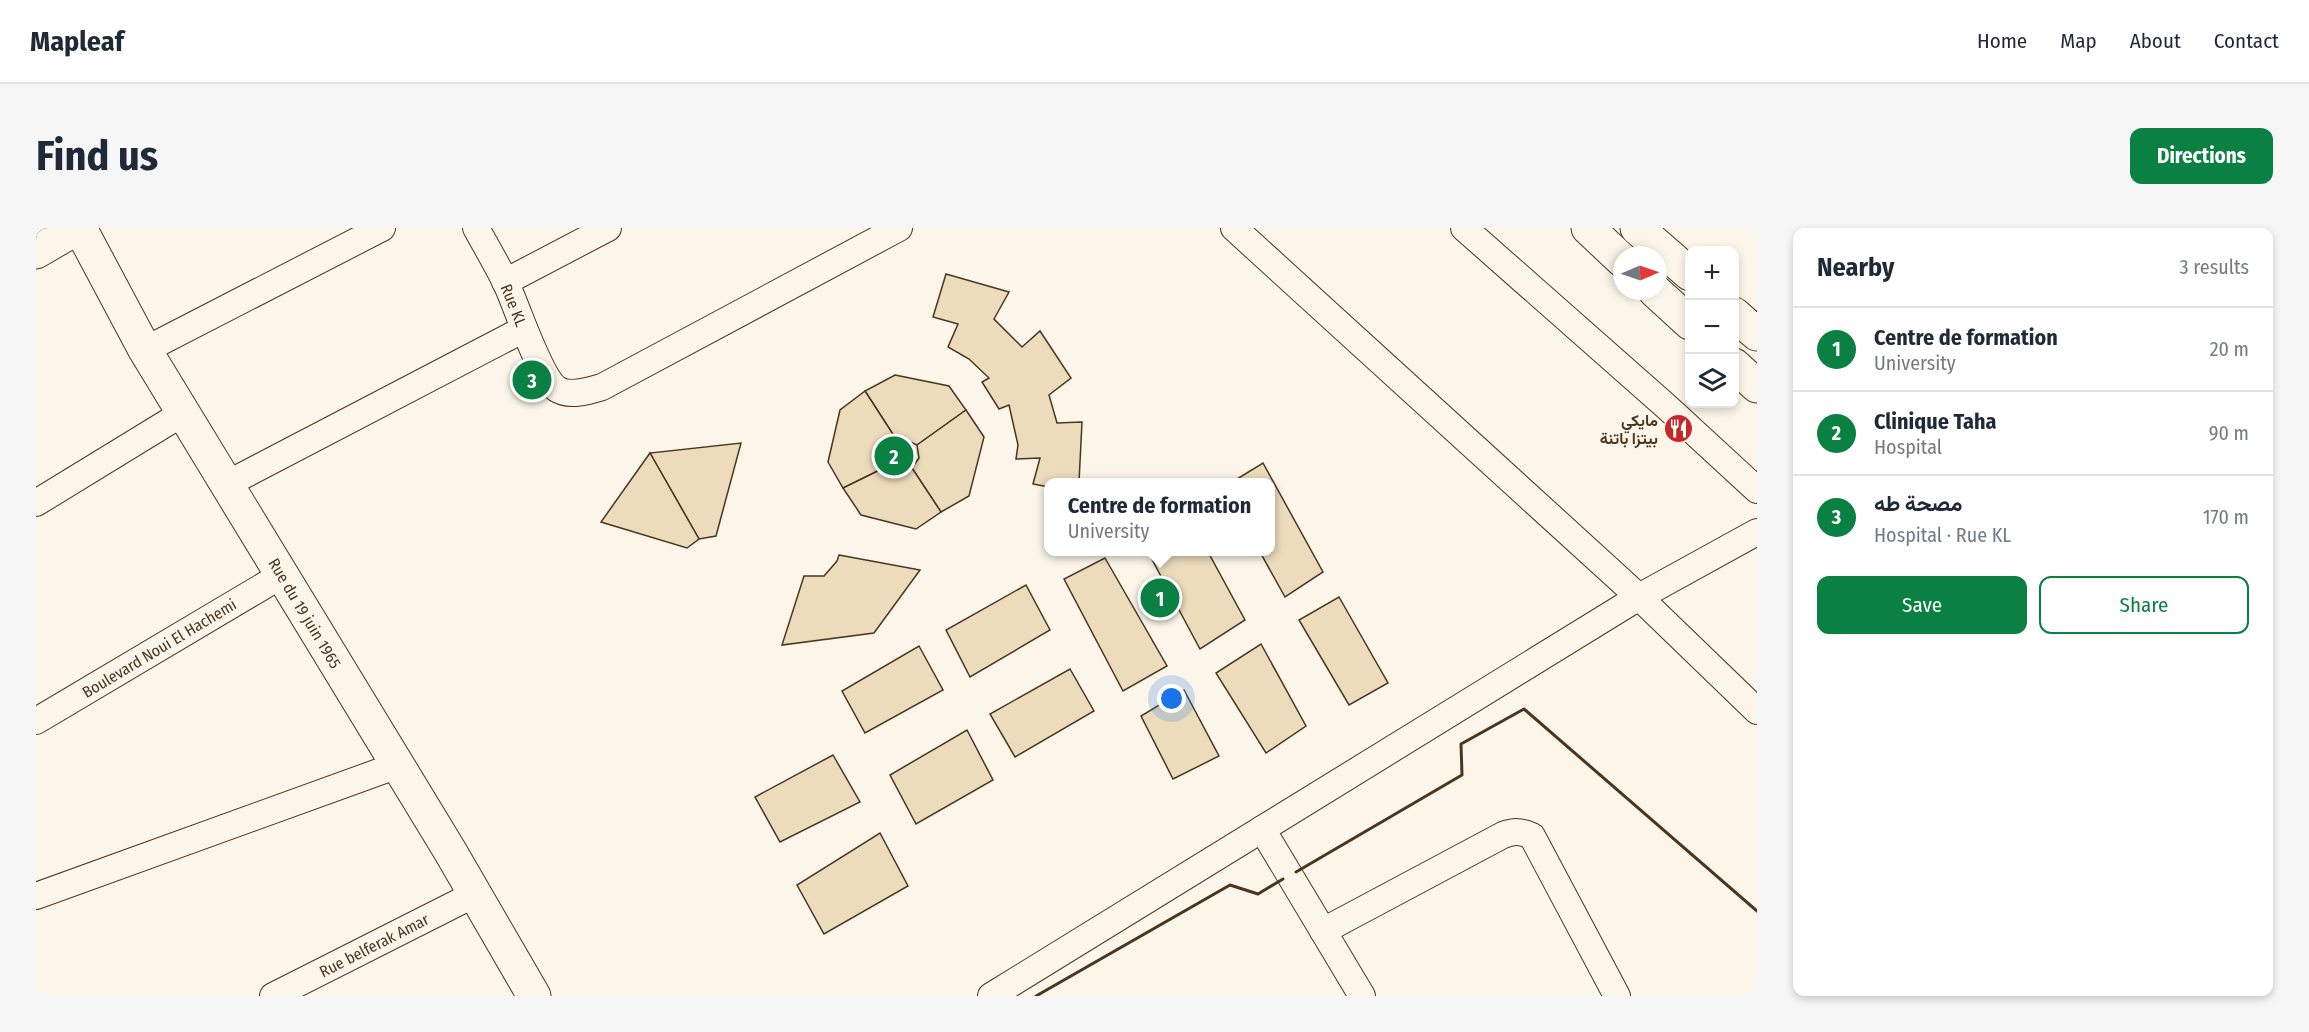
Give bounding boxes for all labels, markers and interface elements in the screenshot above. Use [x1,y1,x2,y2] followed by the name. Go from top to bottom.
[30,25,124,58] text: Mapleaf
[1977,28,2027,54] text: Home
[2060,28,2097,54] text: Map
[2130,28,2181,54] text: About
[2214,28,2279,54] text: Contact
[2130,128,2273,184] button: Directions
[36,131,158,181] text: Find us
[1613,246,1667,300] north arrow
[1685,246,1739,408] map controls
[1685,246,1739,300] button: +
[1817,252,1894,283] text: Nearby
[2180,255,2249,279] text: 3 results
[496,281,531,329] street label: Rue KL
[1685,300,1739,354] button: −
[1874,324,2058,351] text: Centre de formation
[1832,337,1841,361] text: 1
[2210,337,2249,361] text: 20 m
[1874,351,1956,375] text: University
[1685,354,1739,408] button: layers
[512,358,552,402] pin: 3
[1874,408,1996,435] text: Clinique Taha
[1600,411,1658,449] place label: مايكي بيتزا باتنة
[1663,413,1695,445] restaurant icon: مايكي بيتزا باتنة
[1832,421,1841,445] text: 2
[2209,421,2249,445] text: 90 m
[874,434,914,478] pin: 2
[1874,435,1942,459] text: Hospital
[1044,478,1275,556] popup
[1874,490,1962,517] text: مصحة طه
[1068,492,1251,519] text: Centre de formation
[1832,505,1841,529] text: 3
[2203,505,2249,529] text: 170 m
[1068,519,1149,543] text: University
[1874,523,2011,547] text: Hospital · Rue KL
[264,555,345,672] street label: Rue du 19 juin 1965
[1140,576,1180,620] pin: 1
[1817,576,2027,634] button: Save
[2039,576,2249,634] button: Share
[79,595,240,702] street label: Boulevard Noui El Hachemi
[1157,684,1186,713] your location
[316,909,433,981] street label: Rue belferak Amar

